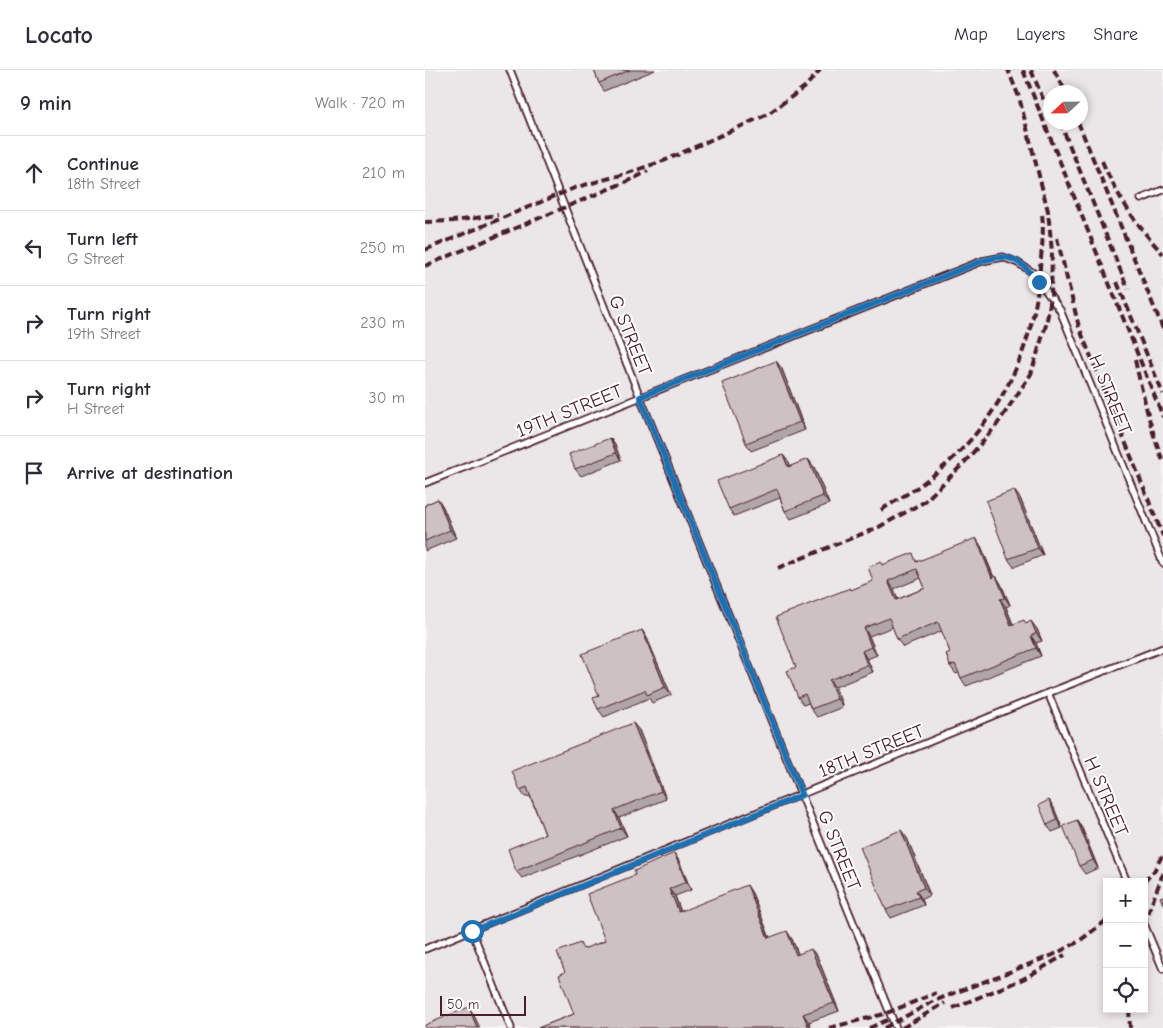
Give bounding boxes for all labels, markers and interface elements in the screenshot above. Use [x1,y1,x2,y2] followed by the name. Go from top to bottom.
[25,21,93,49] text: Locato
[954,24,988,45] text: Map
[1016,24,1065,45] text: Layers
[1093,24,1138,45] text: Share
[1043,85,1088,130] north arrow
[20,91,72,115] text: 9 min
[315,94,405,112] text: Walk · 720 m
[67,153,139,175] text: Continue
[20,159,48,187] icon: ahead
[362,164,405,182] text: 210 m
[67,175,140,193] text: 18th Street
[67,228,138,250] text: Turn left
[20,234,48,262] icon: left
[360,239,405,257] text: 250 m
[67,250,124,268] text: G Street
[1028,271,1051,294] route end
[604,292,656,379] street label: G STREET
[67,303,151,325] text: Turn right
[20,309,48,337] icon: right
[360,314,405,332] text: 230 m
[67,325,140,343] text: 19th Street
[1084,351,1136,438] street label: H STREET
[67,378,151,400] text: Turn right
[513,380,626,442] street label: 19TH STREET
[20,384,48,412] icon: right
[369,389,405,407] text: 30 m
[67,400,124,418] text: H Street
[20,459,48,487] icon: arrive
[67,462,233,484] text: Arrive at destination
[815,720,927,782] street label: 18TH STREET
[1079,753,1133,840] street label: H STREET
[813,807,865,894] street label: G STREET
[1103,878,1148,1013] map controls
[1103,878,1148,923] button: +
[461,920,484,943] route start
[1103,923,1148,968] button: −
[1103,968,1148,1013] button: locate
[440,993,526,1016] scale bar
[447,996,479,1013] text: 50 m

